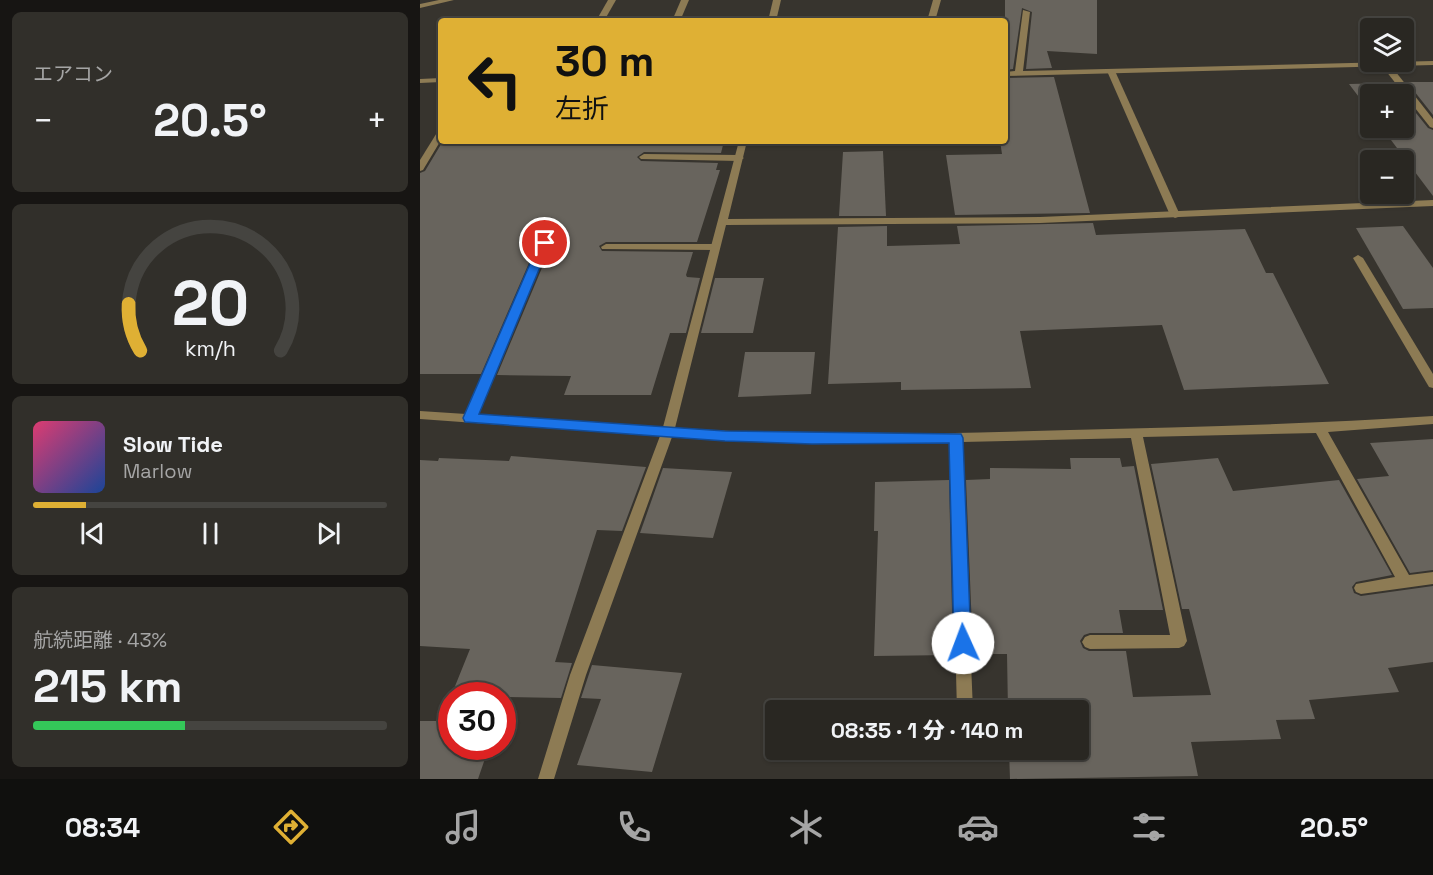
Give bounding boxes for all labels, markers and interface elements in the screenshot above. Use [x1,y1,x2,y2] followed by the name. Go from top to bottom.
[1360,18,1414,204] map controls
[1360,18,1414,72] button: layers
[555,35,654,88] text: 30 m
[456,42,534,120] icon: left
[33,61,113,87] text: エアコン
[1360,84,1414,138] button: +
[555,91,609,126] text: 左折
[153,92,267,149] text: 20.5°
[33,100,53,142] text: −
[367,100,387,142] text: +
[1360,150,1414,204] button: −
[519,217,570,268] pin
[528,226,561,259] icon: arrive
[171,264,249,343] text: 20
[184,335,236,362] text: km/h
[123,430,223,458] text: Slow Tide
[123,458,192,484] text: Marlow
[76,517,109,550] icon: previous
[194,517,227,550] icon: pause
[312,517,345,550] icon: next
[931,611,995,675] position arrow
[33,627,167,653] text: 航続距離 · 43%
[33,658,182,715] text: 215 km
[438,682,516,760] speed limit sign: 30
[831,716,1023,744] text: 08:35 · 1 分 · 140 m
[270,806,312,848] icon: directions
[442,806,484,848] icon: music
[613,806,655,848] icon: phone
[785,806,827,848] icon: climate
[957,806,999,848] icon: car
[1128,806,1170,848] icon: filters
[65,810,140,845] text: 08:34
[1300,810,1368,845] text: 20.5°

